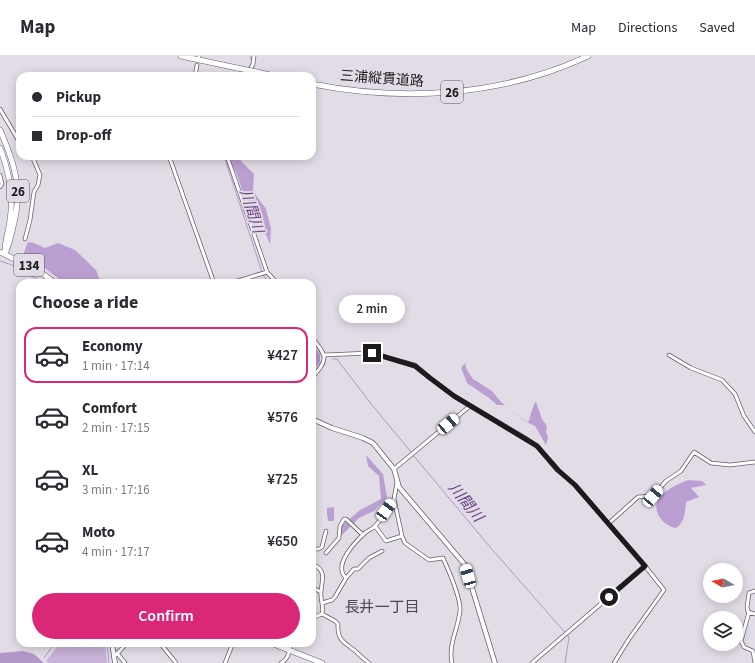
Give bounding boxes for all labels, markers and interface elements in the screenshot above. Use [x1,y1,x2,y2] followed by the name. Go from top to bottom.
[20,14,55,41] text: Map
[571,18,596,38] text: Map
[618,18,677,38] text: Directions
[699,18,735,38] text: Saved
[339,66,425,92] street label: 三浦縦貫道路
[441,81,463,103] road number: 26
[56,87,101,108] text: Pickup
[56,125,111,146] text: Drop-off
[7,180,29,202] road number: 26
[235,187,269,238] water label: 川間川
[14,254,44,276] road number: 134
[32,290,138,315] text: Choose a ride
[339,295,405,323] callout: 2 min
[357,300,387,318] text: 2 min
[82,336,143,357] text: Economy
[34,337,70,373] icon: car
[363,344,381,362] route end
[267,345,298,366] text: ¥427
[82,357,150,375] text: 1 min · 17:14
[82,398,137,419] text: Comfort
[34,399,70,435] icon: car
[267,407,298,428] text: ¥576
[435,412,461,436] car
[82,419,150,437] text: 2 min · 17:15
[82,460,98,481] text: XL
[34,461,70,497] icon: car
[267,469,298,490] text: ¥725
[443,478,489,528] water label: 川間川
[82,481,150,499] text: 3 min · 17:16
[641,483,665,509] car
[374,497,398,523] car
[82,522,115,543] text: Moto
[34,523,70,559] icon: car
[267,531,298,552] text: ¥650
[82,543,150,561] text: 4 min · 17:17
[459,563,477,589] car
[703,563,743,603] north arrow
[703,563,743,651] map controls
[600,588,618,606] route start
[32,593,300,639] button: Confirm
[344,597,420,618] district label: 長井一丁目
[703,611,743,651] button: layers

